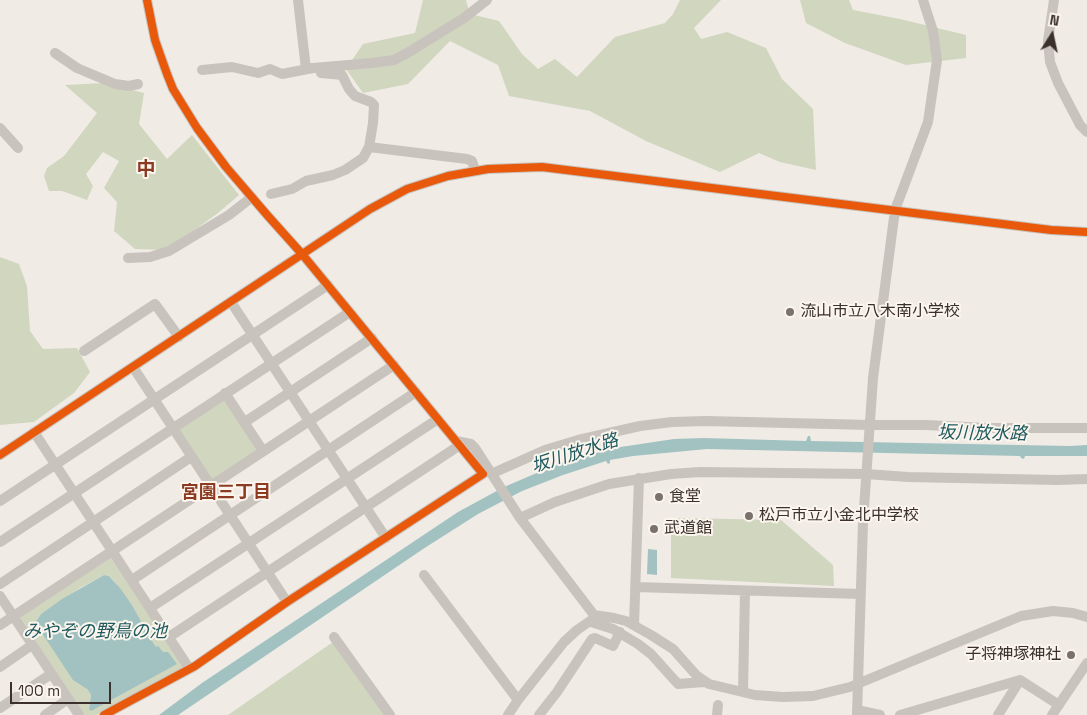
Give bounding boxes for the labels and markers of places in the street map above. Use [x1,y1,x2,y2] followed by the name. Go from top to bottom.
[800,302,960,322] place label: 流山市立八木南小学校
[784,306,796,318] marker: 流山市立八木南小学校
[669,487,701,507] place label: 食堂
[653,491,665,503] marker: 食堂
[759,506,919,526] place label: 松戸市立小金北中学校
[743,510,755,522] marker: 松戸市立小金北中学校
[664,519,712,539] place label: 武道館
[648,523,660,535] marker: 武道館
[965,645,1061,665] place label: 子将神塚神社
[1065,649,1077,661] marker: 子将神塚神社

